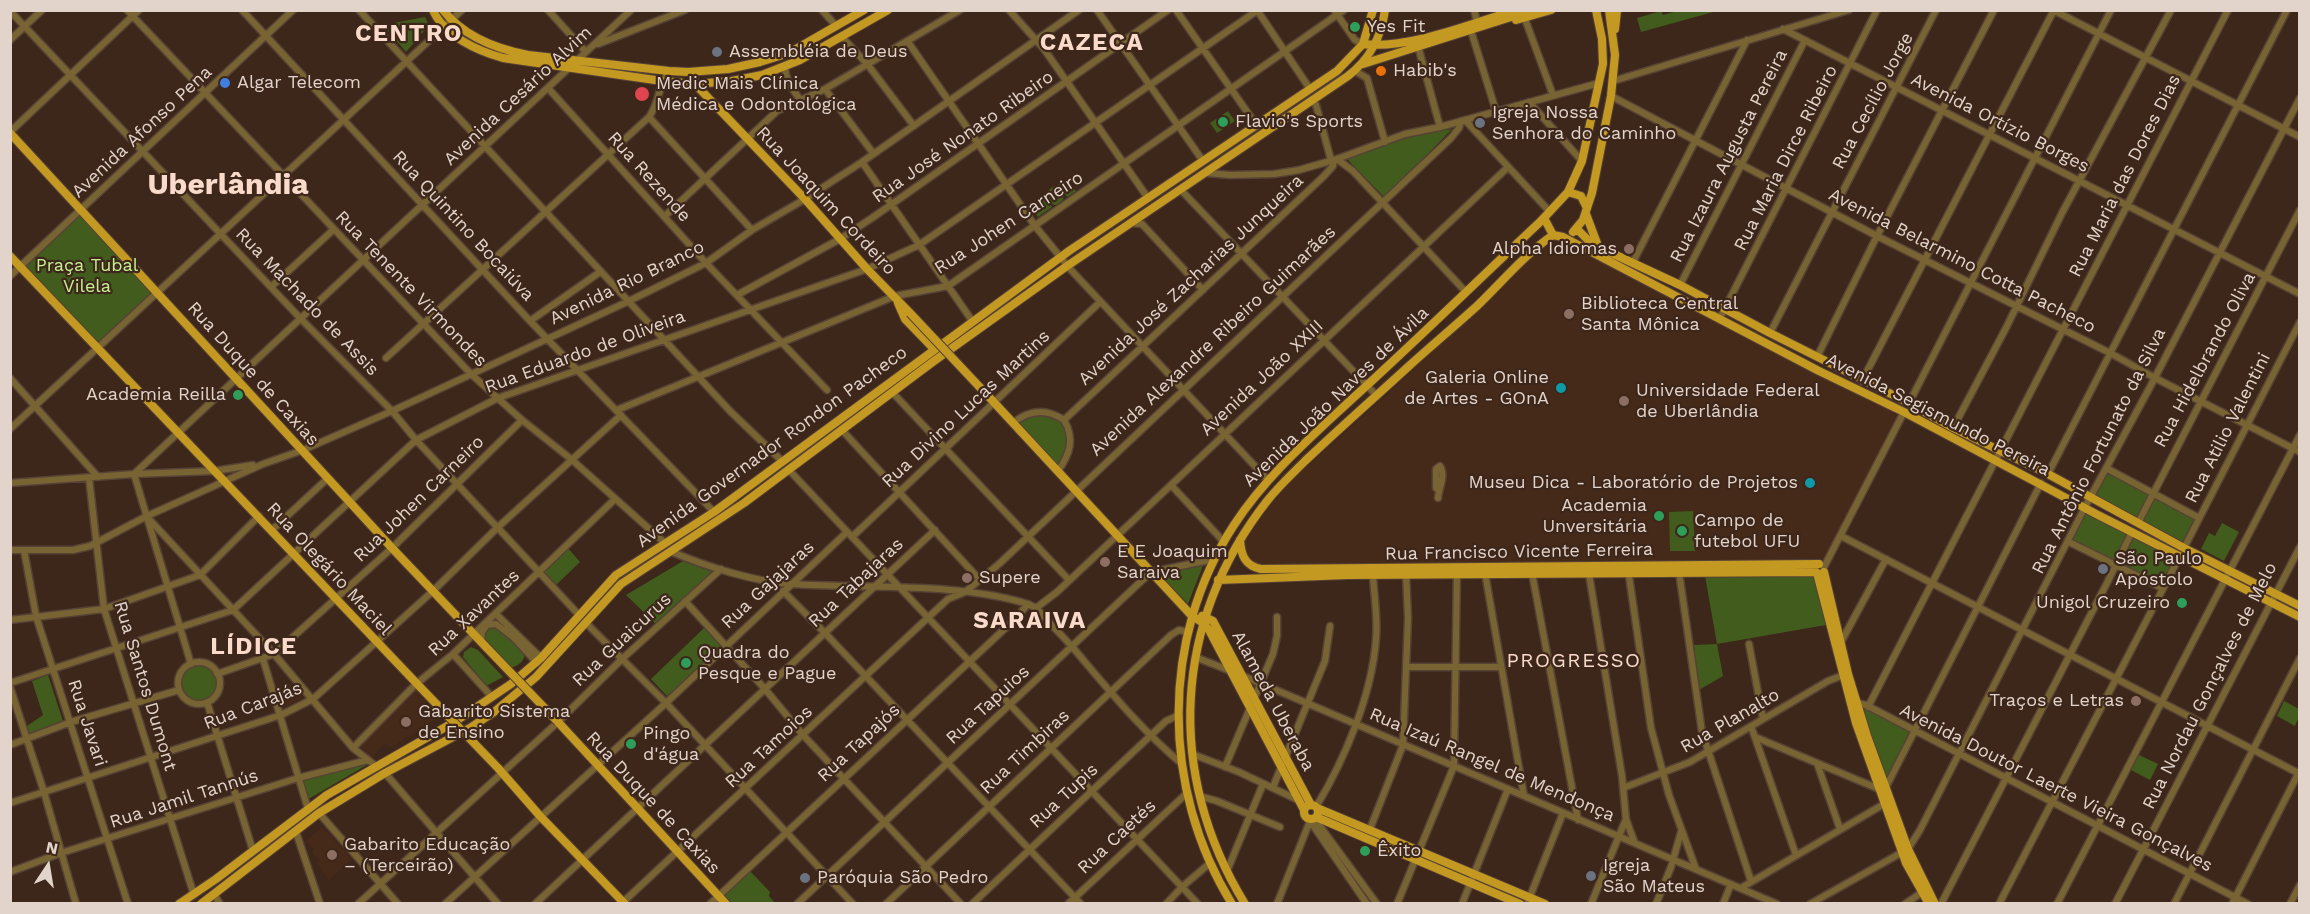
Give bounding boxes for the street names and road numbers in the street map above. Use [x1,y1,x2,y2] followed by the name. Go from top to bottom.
[440,22,596,170] street label: Avenida Cesário Alvim
[1828,29,1918,173] street label: Rua Cecílio Jorge
[1666,46,1792,266] street label: Rua Izaura Augusta Pereira
[67,61,217,203] street label: Avenida Afonso Pena
[1730,62,1842,254] street label: Rua Maria Dirce Ribeiro
[868,66,1058,208] street label: Rua José Nonato Ribeiro
[1907,69,2093,177] street label: Avenida Ortízio Borges
[2064,71,2186,281] street label: Rua Maria das Dores Dias
[752,122,900,280] street label: Rua Joaquim Cordeiro
[603,127,695,227] street label: Rua Rezende
[388,146,538,306] street label: Rua Quintino Bocaiúva
[931,167,1087,279] street label: Rua Johen Carneiro
[1074,170,1308,390] street label: Avenida José Zacharias Junqueira
[1825,184,2099,338] street label: Avenida Belarmino Cotta Pacheco
[331,206,491,372] street label: Rua Tenente Virmondes
[1086,221,1340,461] street label: Avenida Alexandre Ribeiro Guimarães
[231,224,383,380] street label: Rua Machado de Assis
[546,236,708,330] street label: Avenida Rio Branco
[2150,269,2260,451] street label: Rua Hidelbrando Oliva
[183,297,323,451] street label: Rua Duque de Caxias
[1239,302,1433,492] street label: Avenida João Naves de Ávila
[482,306,688,398] street label: Rua Eduardo de Oliveira
[1196,315,1328,441] street label: Avenida João XXIII
[2027,324,2171,578] street label: Rua Antônio Fortunato da Silva
[877,325,1055,493] street label: Rua Divino Lucas Martins
[633,342,911,552] street label: Avenida Governador Rondon Pacheco
[1822,349,2054,481] street label: Avenida Segismundo Pereira
[2181,349,2275,507] street label: Rua Atilio Valentini
[349,431,489,567] street label: Rua Johen Carneiro
[262,498,396,640] street label: Rua Olegário Maciel
[804,534,908,632] street label: Rua Tabajaras
[717,536,819,634] street label: Rua Gajajaras
[1385,539,1653,565] street label: Rua Francisco Vicente Ferreira
[2138,559,2282,813] street label: Rua Nordau Gonçalves de Melo
[424,565,524,661] street label: Rua Xavantes
[568,589,676,691] street label: Rua Guaicurus
[109,599,181,773] street label: Rua Santos Dumont
[1227,627,1319,775] street label: Alameda Uberaba
[942,661,1034,749] street label: Rua Tapuios
[63,677,111,769] street label: Rua Javari
[201,677,305,735] street label: Rua Carajás
[1677,684,1783,758] street label: Rua Planalto
[813,699,905,787] street label: Rua Tapajós
[1896,699,2216,877] street label: Avenida Doutor Laerte Vieira Gonçalves
[721,701,817,793] street label: Rua Tamoios
[1366,703,1618,827] street label: Rua Izaú Rangel de Mendonça
[976,705,1074,799] street label: Rua Timbiras
[581,727,725,879] street label: Rua Duque de Caxias
[1025,759,1103,833] street label: Rua Tupis
[107,765,261,833] street label: Rua Jamil Tannús
[1073,795,1161,879] street label: Rua Caetés

